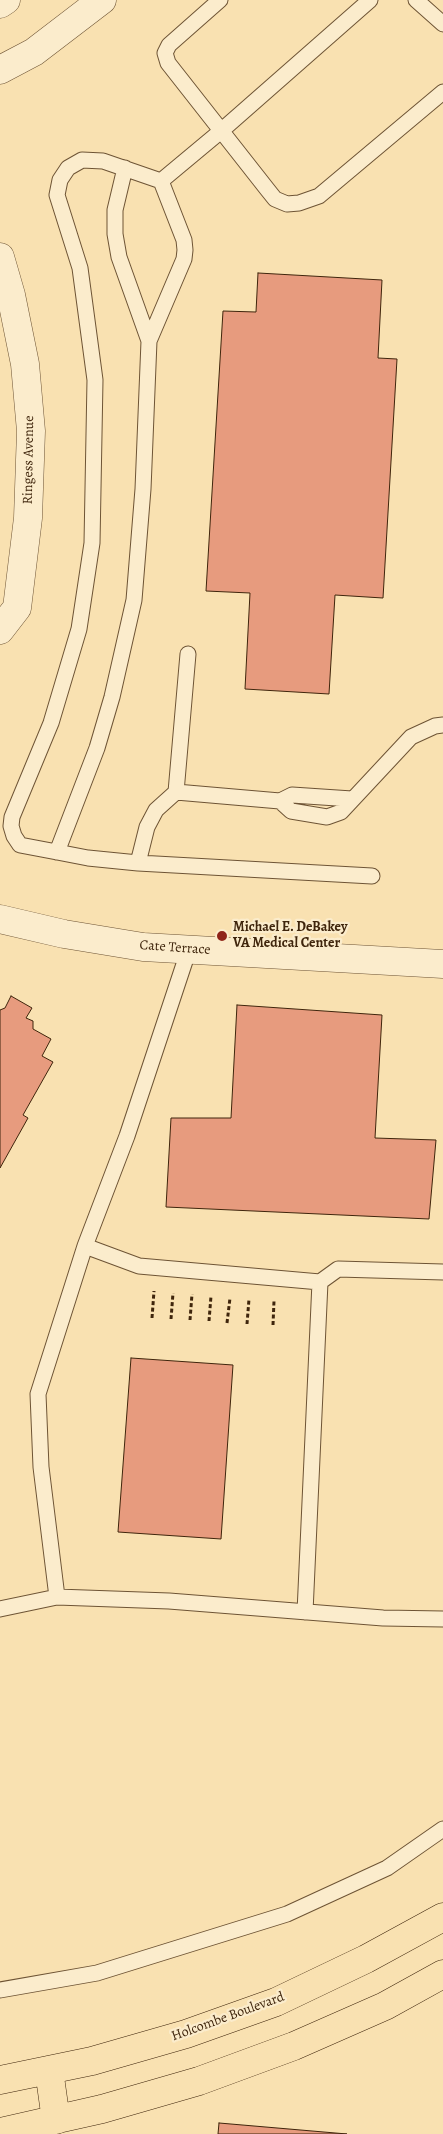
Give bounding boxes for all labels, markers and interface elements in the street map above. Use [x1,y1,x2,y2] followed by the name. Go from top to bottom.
[20,415,38,505] street label: Ringess Avenue
[233,920,348,952] place label: Michael E. DeBakey VA Medical Center
[215,929,229,943] marker: Michael E. DeBakey VA Medical Center
[139,937,211,959] street label: Cate Terrace
[169,1989,287,2045] street label: Holcombe Boulevard

